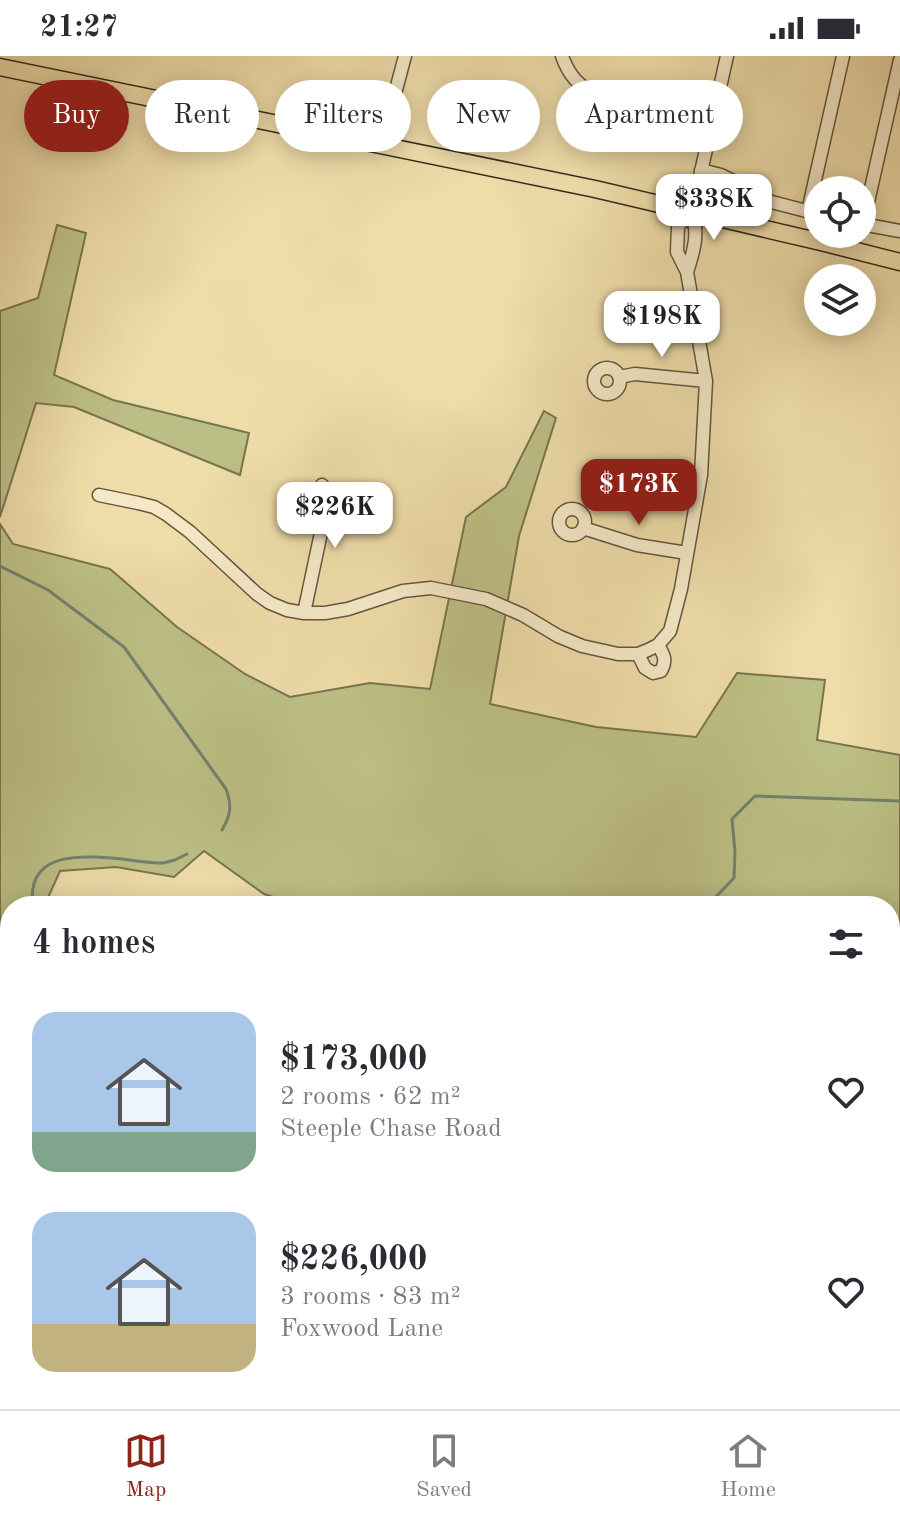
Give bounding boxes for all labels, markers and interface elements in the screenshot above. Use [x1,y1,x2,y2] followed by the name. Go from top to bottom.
[40,13,118,43] text: 21:27
[24,80,129,152] chip: Buy
[145,80,259,152] chip: Rent
[275,80,411,152] chip: Filters
[427,80,540,152] chip: New
[556,80,743,152] chip: Apartment
[658,174,770,242] pin: $338K
[804,176,876,336] map controls
[804,176,876,248] button: locate
[674,187,754,213] text: $338K
[804,264,876,336] button: layers
[606,291,718,359] pin: $198K
[622,304,702,330] text: $198K
[583,459,695,527] pin: $173K
[599,472,679,498] text: $173K
[279,482,391,550] pin: $226K
[295,495,375,521] text: $226K
[824,922,868,966] icon: filters
[32,927,155,961] text: 4 homes
[280,1043,428,1077] text: $173,000
[96,1044,192,1140] icon: home
[824,1070,868,1114] icon: heart
[280,1084,461,1110] text: 2 rooms · 62 m²
[280,1116,502,1142] text: Steeple Chase Road
[280,1243,428,1277] text: $226,000
[96,1244,192,1340] icon: home
[824,1270,868,1314] icon: heart
[280,1284,461,1310] text: 3 rooms · 83 m²
[280,1316,443,1342] text: Foxwood Lane
[124,1429,168,1504] tab: Map
[416,1429,472,1504] tab: Saved
[720,1429,776,1504] tab: Home

